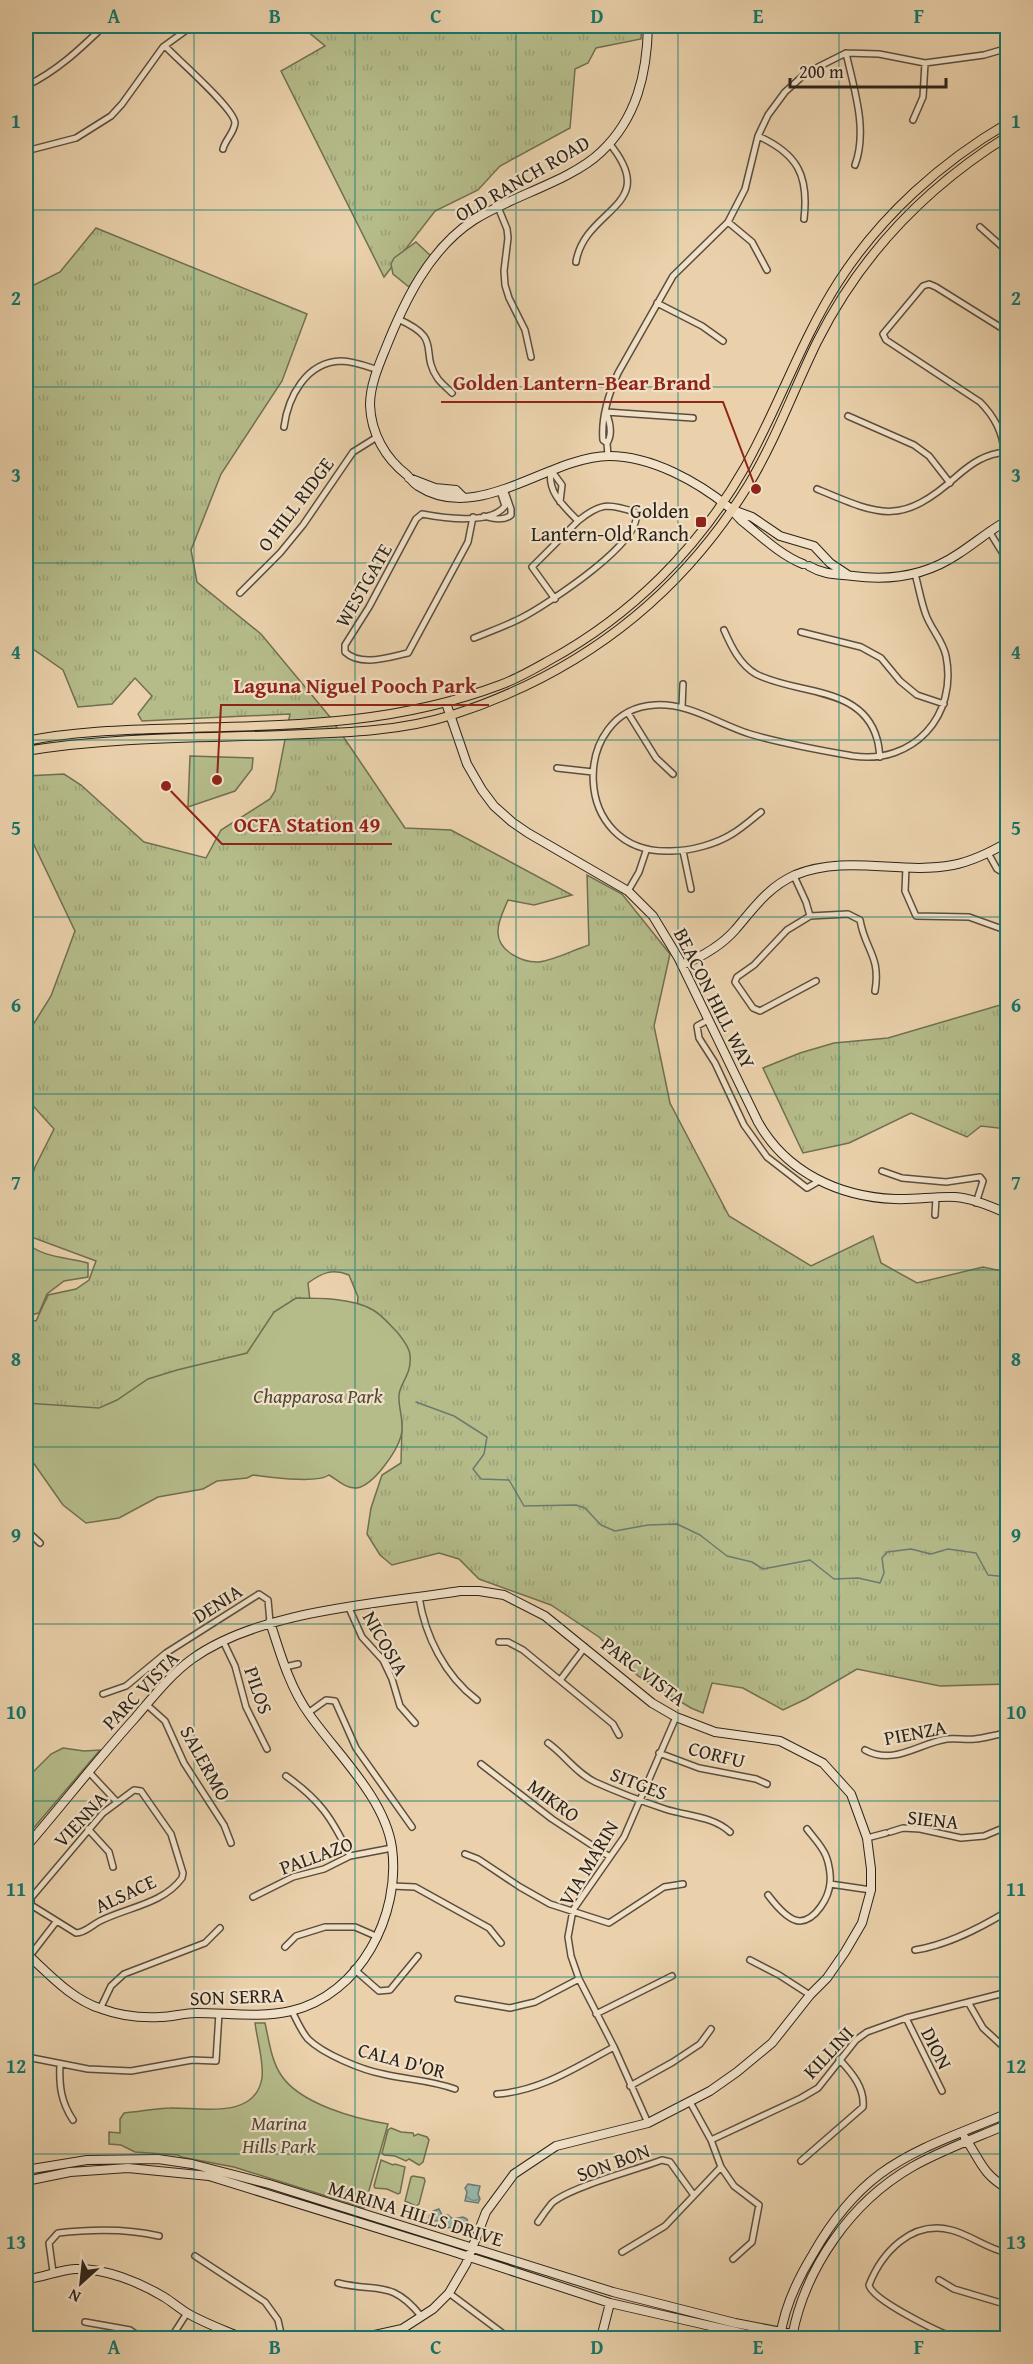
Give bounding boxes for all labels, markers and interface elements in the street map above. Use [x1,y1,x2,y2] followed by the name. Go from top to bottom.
[108,1,121,30] text: A
[269,1,281,30] text: B
[430,1,442,30] text: C
[590,1,604,30] text: D
[753,1,764,30] text: E
[914,1,924,30] text: F
[790,51,946,89] scale bar
[799,58,844,85] text: 200 m
[11,106,21,135] text: 1
[1011,106,1021,135] text: 1
[449,128,595,228] street label: OLD RANCH ROAD
[11,283,21,312] text: 2
[1011,283,1021,312] text: 2
[441,363,723,402] callout: Golden Lantern-Bear Brand
[453,367,711,398] text: Golden Lantern-Bear Brand
[250,451,340,557] street label: O HILL RIDGE
[11,460,21,489] text: 3
[1011,460,1021,489] text: 3
[531,496,689,548] place label: Golden Lantern-Old Ranch
[694,515,708,529] marker: Golden Lantern-Old Ranch
[327,538,399,632] street label: WESTGATE
[11,637,21,666] text: 4
[1011,637,1021,666] text: 4
[221,666,489,705] callout: Laguna Niguel Pooch Park
[233,670,478,701] text: Laguna Niguel Pooch Park
[222,805,392,844] callout: OCFA Station 49
[234,809,380,840] text: OCFA Station 49
[11,813,21,842] text: 5
[1011,813,1021,842] text: 5
[667,922,763,1074] street label: BEACON HILL WAY
[11,990,21,1019] text: 6
[1011,990,1021,1019] text: 6
[11,1167,21,1196] text: 7
[1011,1167,1021,1196] text: 7
[11,1344,21,1373] text: 8
[1011,1344,1021,1373] text: 8
[253,1381,384,1410] park label: Chapparosa Park
[11,1520,21,1549] text: 9
[1011,1520,1021,1549] text: 9
[187,1576,247,1630] street label: DENIA
[356,1605,416,1681] street label: NICOSIA
[595,1629,693,1713] street label: PARC VISTA
[95,1644,185,1736] street label: PARC VISTA
[237,1662,281,1718] street label: PILOS
[6,1697,26,1726] text: 10
[1006,1697,1026,1726] text: 10
[881,1712,949,1752] street label: PIENZA
[173,1720,239,1806] street label: SALERMO
[686,1733,748,1775] street label: CORFU
[606,1759,672,1807] street label: SITGES
[522,1771,586,1829] street label: MIKRO
[46,1784,114,1854] street label: VIENNA
[906,1802,960,1836] street label: SIENA
[551,1815,625,1911] street label: VIA MARIN
[275,1828,357,1882] street label: PALLAZO
[90,1866,160,1920] street label: ALSACE
[6,1874,26,1903] text: 11
[1006,1874,1026,1903] text: 11
[189,1980,285,2012] street label: SON SERRA
[796,2019,860,2085] street label: KILLINI
[914,2022,960,2074] street label: DION
[355,2034,450,2086] street label: CALA D'OR
[6,2051,26,2080] text: 12
[1006,2051,1026,2080] text: 12
[241,2108,317,2160] park label: Marina Hills Park
[572,2135,654,2189] street label: SON BON
[325,2173,507,2253] street label: MARINA HILLS DRIVE
[6,2227,26,2256] text: 13
[1006,2227,1026,2256] text: 13
[51,2253,111,2313] north arrow
[64,2283,84,2309] text: N
[108,2332,121,2361] text: A
[269,2332,281,2361] text: B
[430,2332,442,2361] text: C
[590,2332,604,2361] text: D
[753,2332,764,2361] text: E
[914,2332,924,2361] text: F

